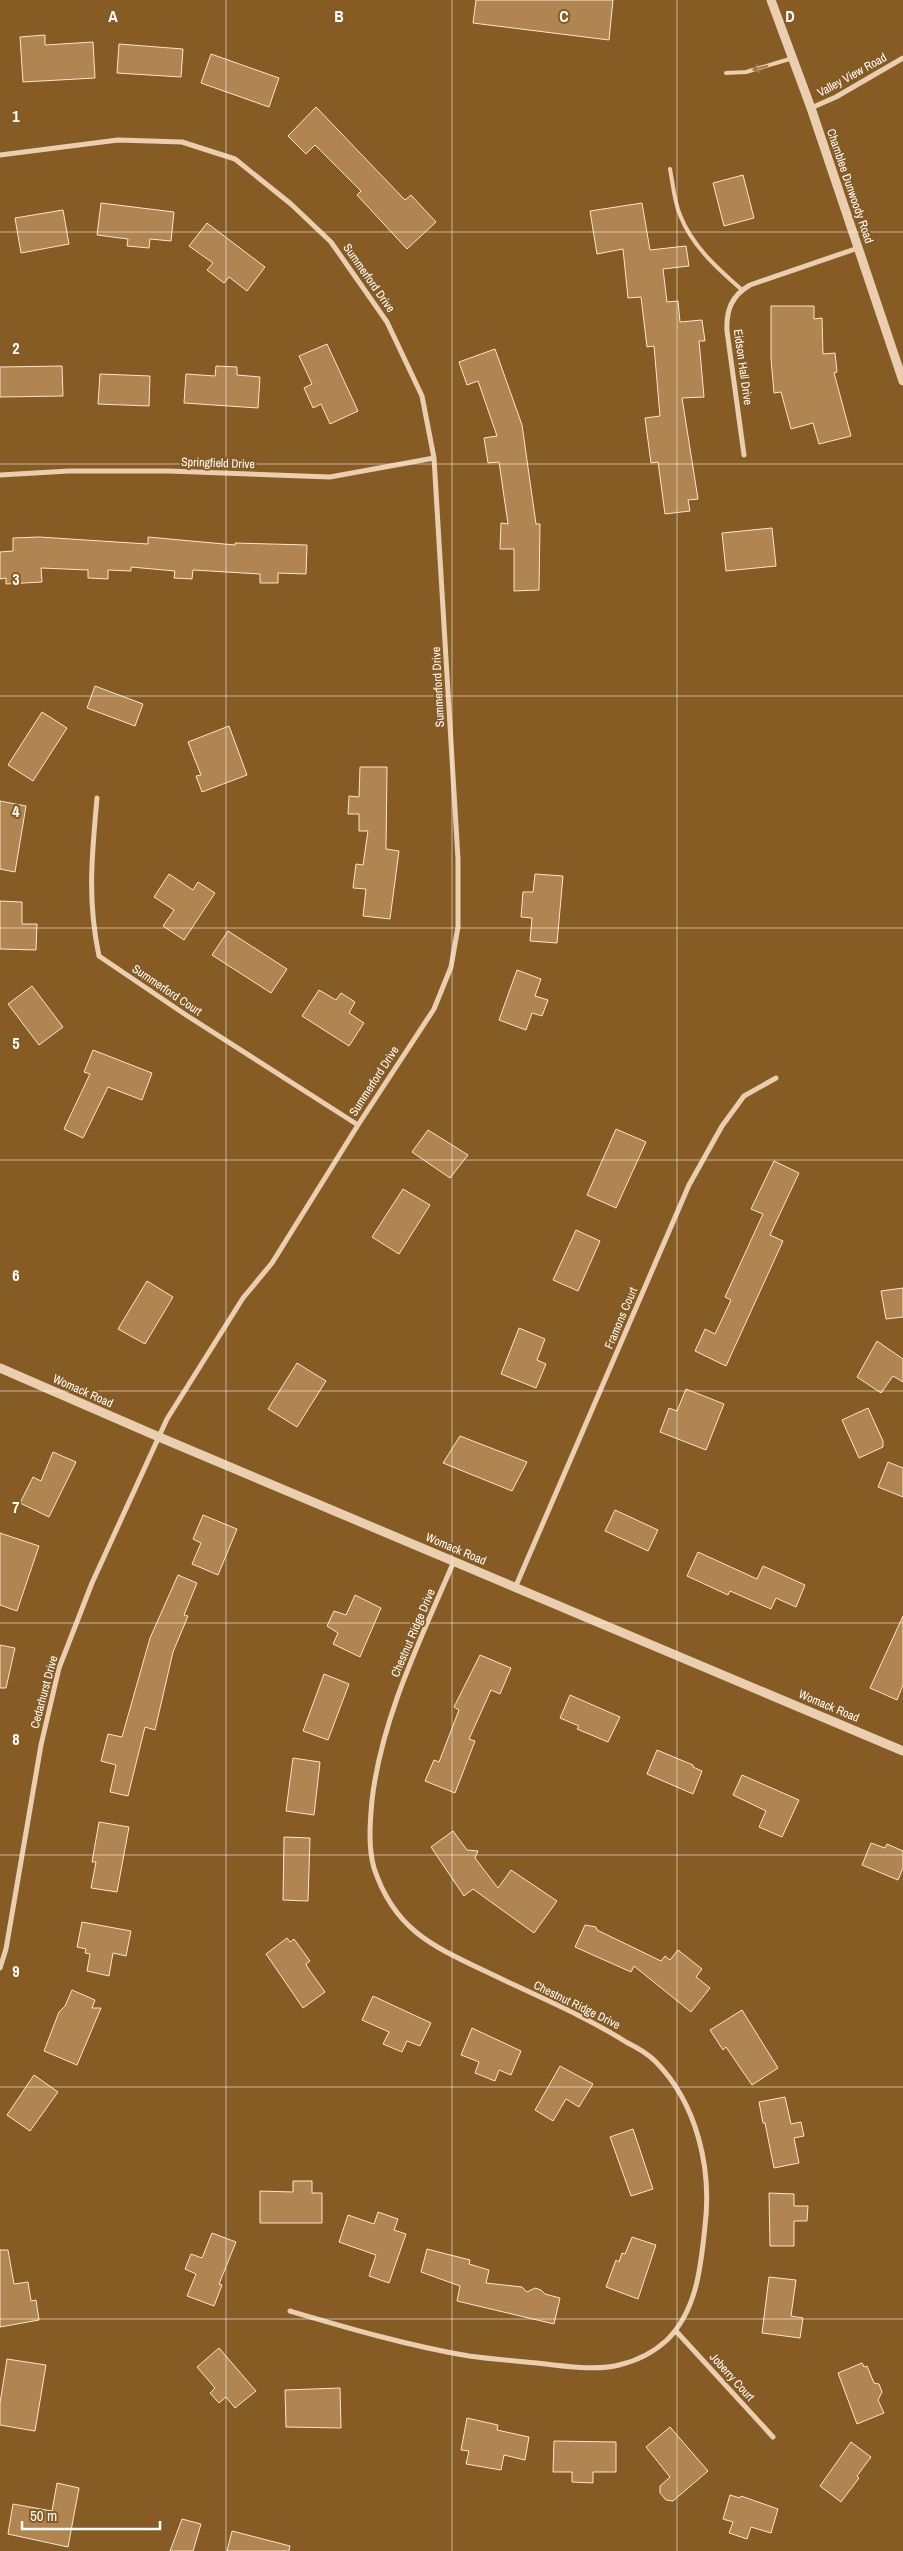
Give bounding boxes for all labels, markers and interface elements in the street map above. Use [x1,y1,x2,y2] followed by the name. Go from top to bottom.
[108,5,118,27] text: A
[334,5,344,27] text: B
[559,5,569,27] text: C
[785,5,795,27] text: D
[815,49,889,101] street label: Valley View Road
[752,64,768,73] one-way arrow
[12,105,20,127] text: 1
[823,127,877,245] street label: Chamblee Dunwoody Road
[339,240,399,316] street label: Summerford Drive
[730,328,756,406] street label: Eidson Hall Drive
[12,337,20,359] text: 2
[181,454,255,472] street label: Springfield Drive
[12,568,20,590] text: 3
[428,646,448,728] street label: Summerford Drive
[12,800,20,822] text: 4
[129,961,205,1019] street label: Summerford Court
[12,1032,20,1054] text: 5
[345,1043,403,1119] street label: Summerford Drive
[12,1264,20,1286] text: 6
[601,1284,641,1351] street label: Framons Court
[50,1371,116,1411] street label: Womack Road
[12,1496,20,1518] text: 7
[423,1529,489,1569] street label: Womack Road
[387,1586,439,1680] street label: Chestnut Ridge Drive
[27,1654,61,1730] street label: Cedarhurst Drive
[796,1686,862,1726] street label: Womack Road
[12,1728,20,1750] text: 8
[12,1960,20,1982] text: 9
[531,1977,623,2033] street label: Chestnut Ridge Drive
[706,2349,758,2405] street label: Joberry Court
[22,2498,160,2530] scale bar
[30,2505,57,2526] text: 50 m

